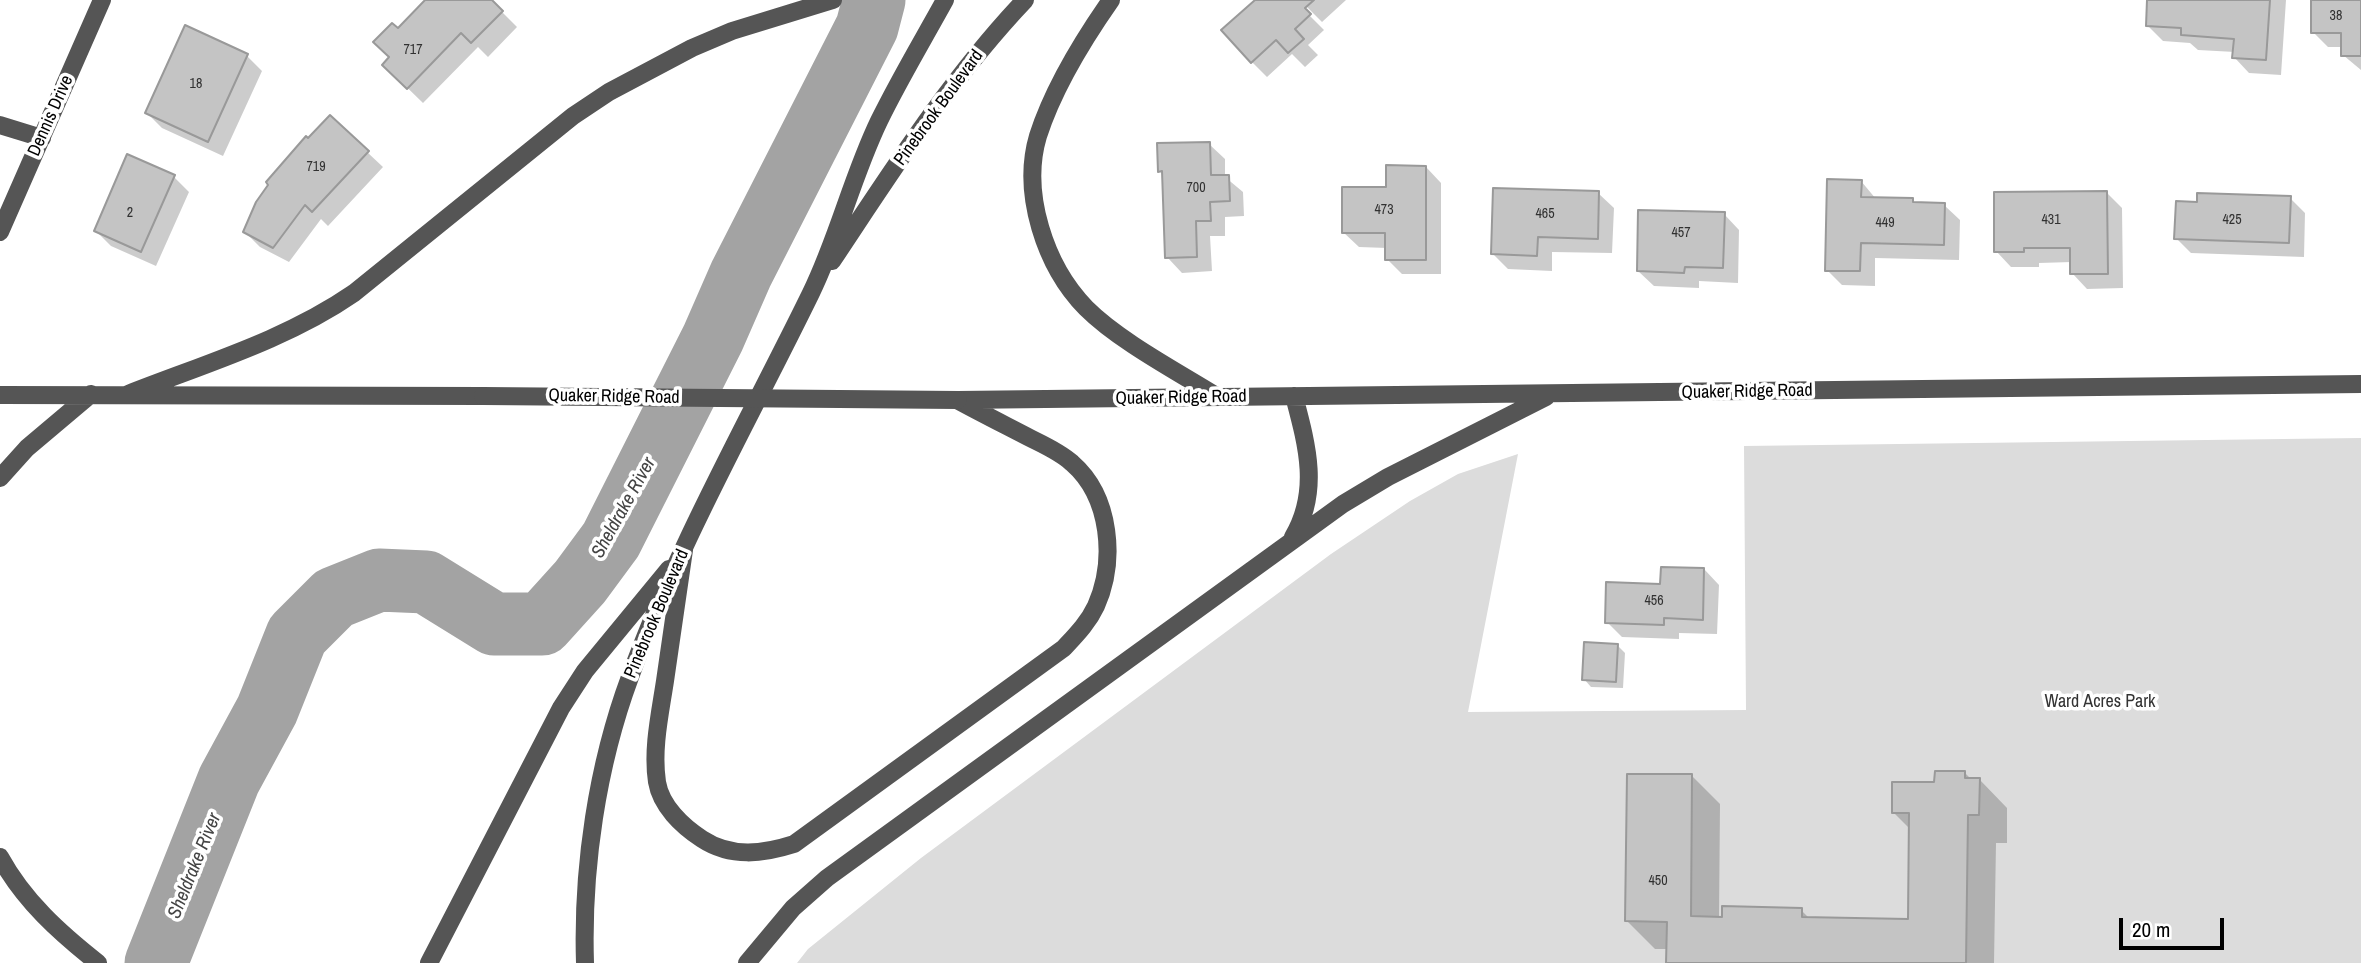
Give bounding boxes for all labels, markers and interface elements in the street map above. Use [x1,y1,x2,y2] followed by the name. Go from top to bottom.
[2330,8,2342,24] house number: 38
[403,42,423,58] house number: 717
[890,46,988,170] street label: Pinebrook Boulevard
[24,72,78,160] street label: Dennis Drive
[190,76,202,92] house number: 18
[306,159,326,175] house number: 719
[1186,180,1206,196] house number: 700
[1374,202,1394,218] house number: 473
[127,205,133,221] house number: 2
[1535,206,1555,222] house number: 465
[2041,212,2061,228] house number: 431
[2222,212,2242,228] house number: 425
[1875,215,1895,231] house number: 449
[1671,225,1691,241] house number: 457
[1681,380,1813,404] street label: Quaker Ridge Road
[548,385,680,409] street label: Quaker Ridge Road
[1115,386,1247,410] street label: Quaker Ridge Road
[587,454,661,562] water label: Sheldrake River
[620,546,694,682] street label: Pinebrook Boulevard
[1644,593,1664,609] house number: 456
[2044,691,2156,713] park label: Ward Acres Park
[164,810,226,922] water label: Sheldrake River
[1648,873,1668,889] house number: 450
[2123,904,2228,948] scale bar
[2132,915,2170,944] text: 20 m

